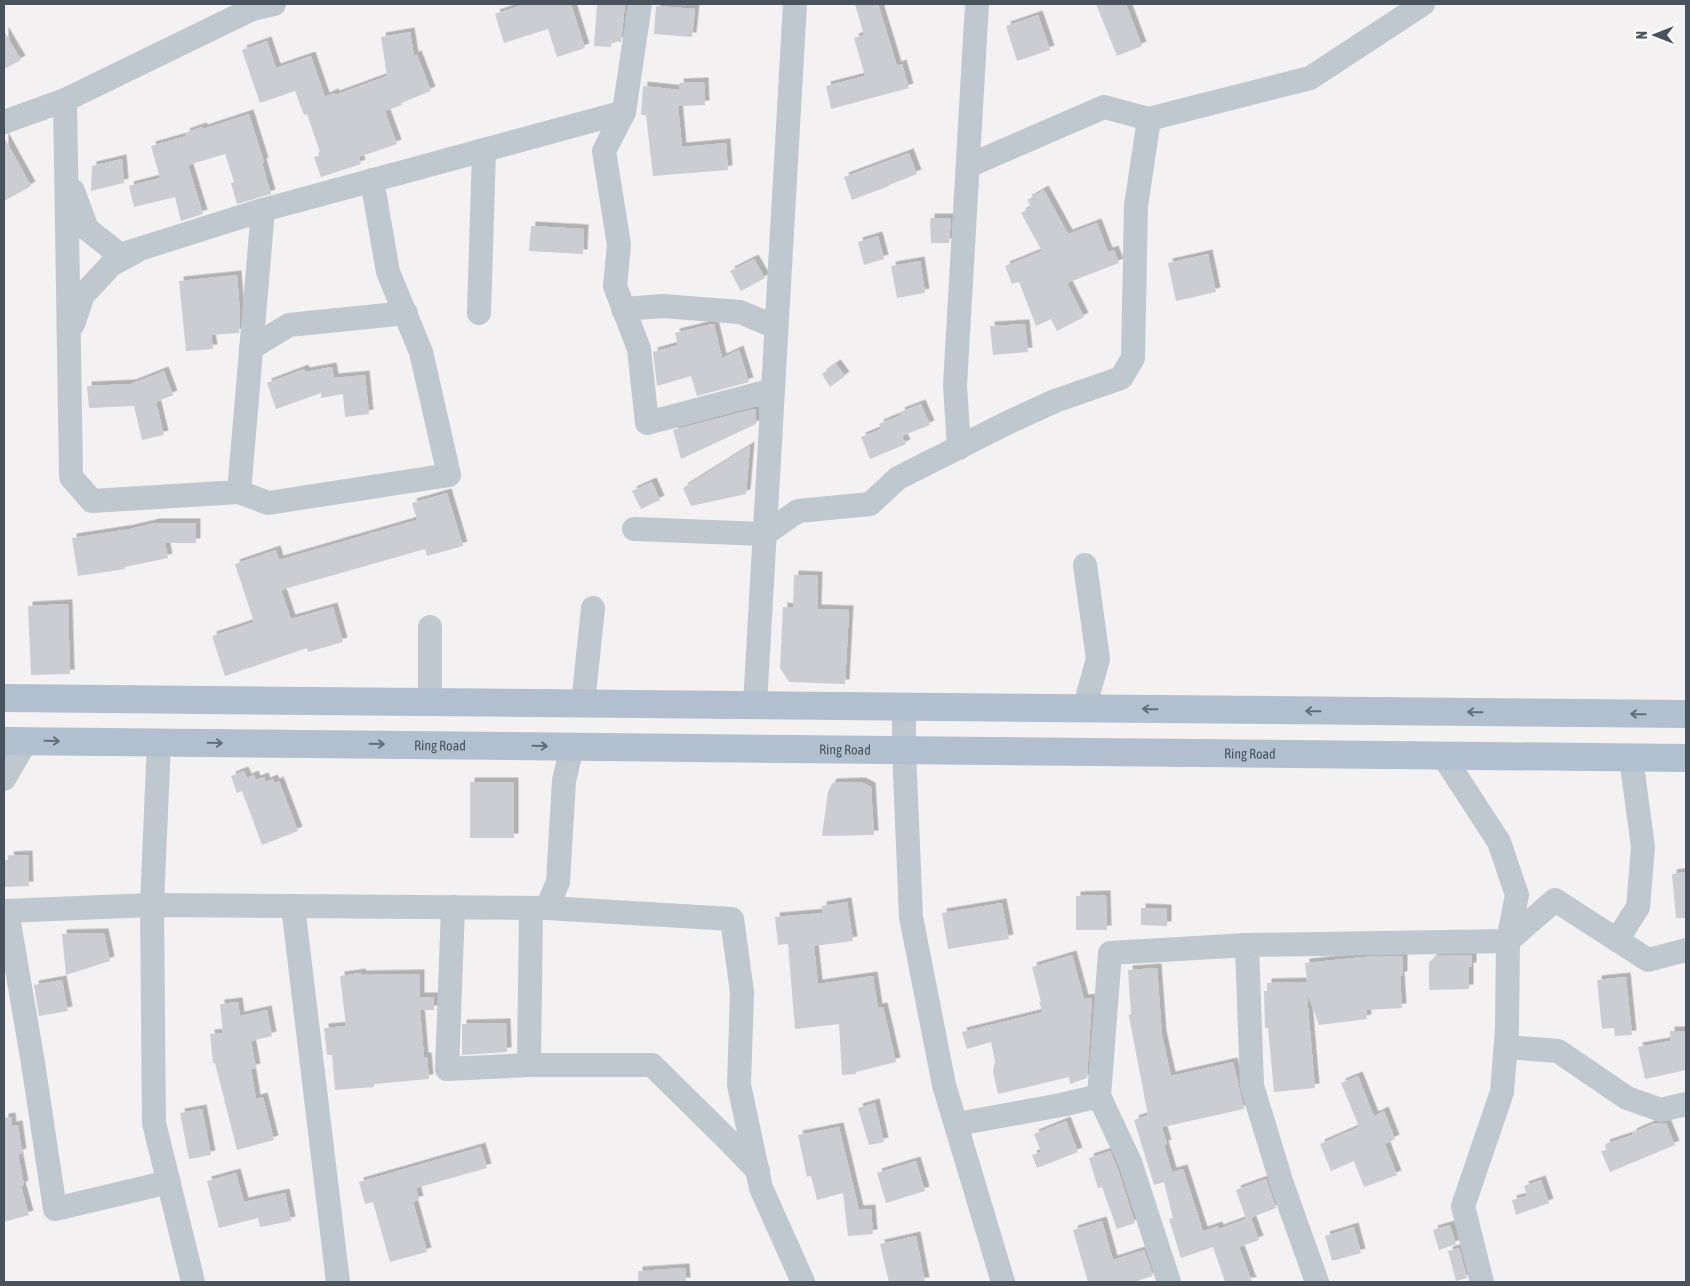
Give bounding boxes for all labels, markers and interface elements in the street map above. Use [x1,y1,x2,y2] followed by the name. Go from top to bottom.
[1630,10,1680,60] north arrow
[1634,31,1650,39] text: N
[1142,704,1158,714] one-way arrow
[1305,706,1321,716] one-way arrow
[1467,707,1484,717] one-way arrow
[1630,709,1646,719] one-way arrow
[44,736,60,746] one-way arrow
[414,737,466,754] street label: Ring Road
[206,738,223,748] one-way arrow
[369,740,385,749] one-way arrow
[532,741,548,751] one-way arrow
[819,741,871,758] street label: Ring Road
[1224,745,1276,762] street label: Ring Road

